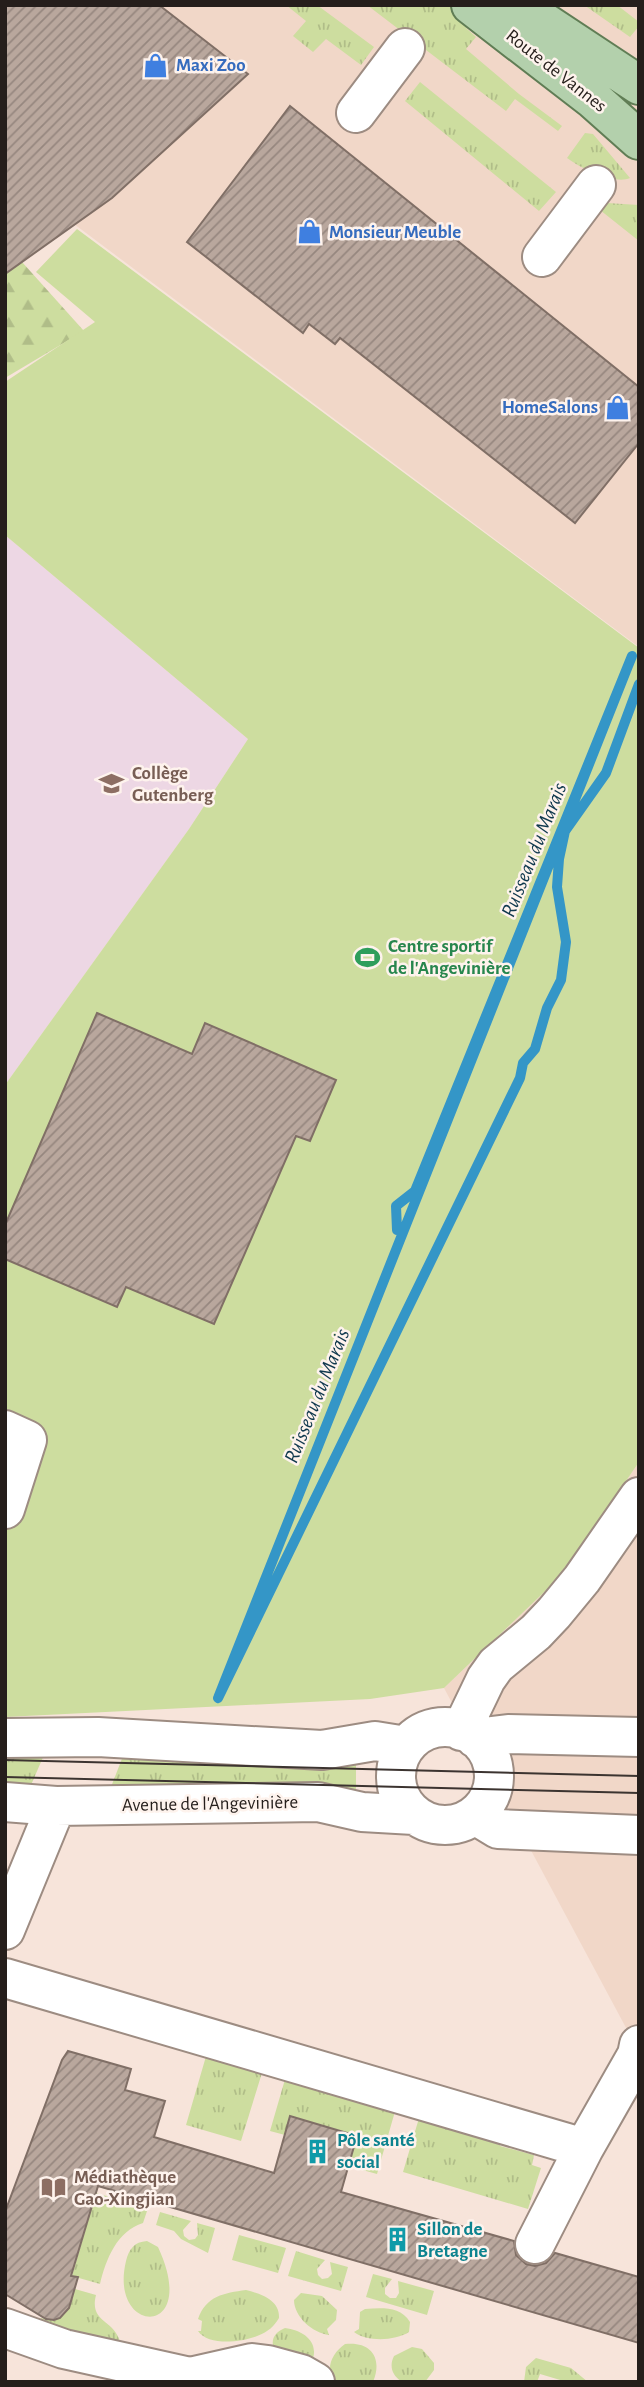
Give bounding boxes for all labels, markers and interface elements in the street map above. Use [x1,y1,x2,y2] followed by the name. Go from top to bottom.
[502,26,610,116] street label: Route de Vannes
[142,51,170,79] shop icon: Maxi Zoo
[176,56,246,75] place label: Maxi Zoo
[295,218,323,246] shop icon: Monsieur Meuble
[329,223,461,242] place label: Monsieur Meuble
[604,393,632,421] shop icon: HomeSalons
[502,398,598,417] place label: HomeSalons
[132,764,214,805] place label: Collège Gutenberg
[98,770,126,798] school or university icon: Collège Gutenberg
[498,780,571,920] water label: Ruisseau du Marais
[388,937,510,978] place label: Centre sportif de l'Angevinière
[354,943,382,971] sports icon: Centre sportif de l'Angevinière
[281,1326,354,1466] water label: Ruisseau du Marais
[122,1793,298,1815] street label: Avenue de l'Angevinière
[337,2131,415,2172] place label: Pôle santé social
[303,2137,331,2165] building icon: Pôle santé social
[74,2168,176,2209] place label: Médiathèque Gao-Xingjian
[40,2174,68,2202] library icon: Médiathèque Gao-Xingjian
[417,2220,488,2261] place label: Sillon de Bretagne
[383,2226,411,2254] building icon: Sillon de Bretagne

